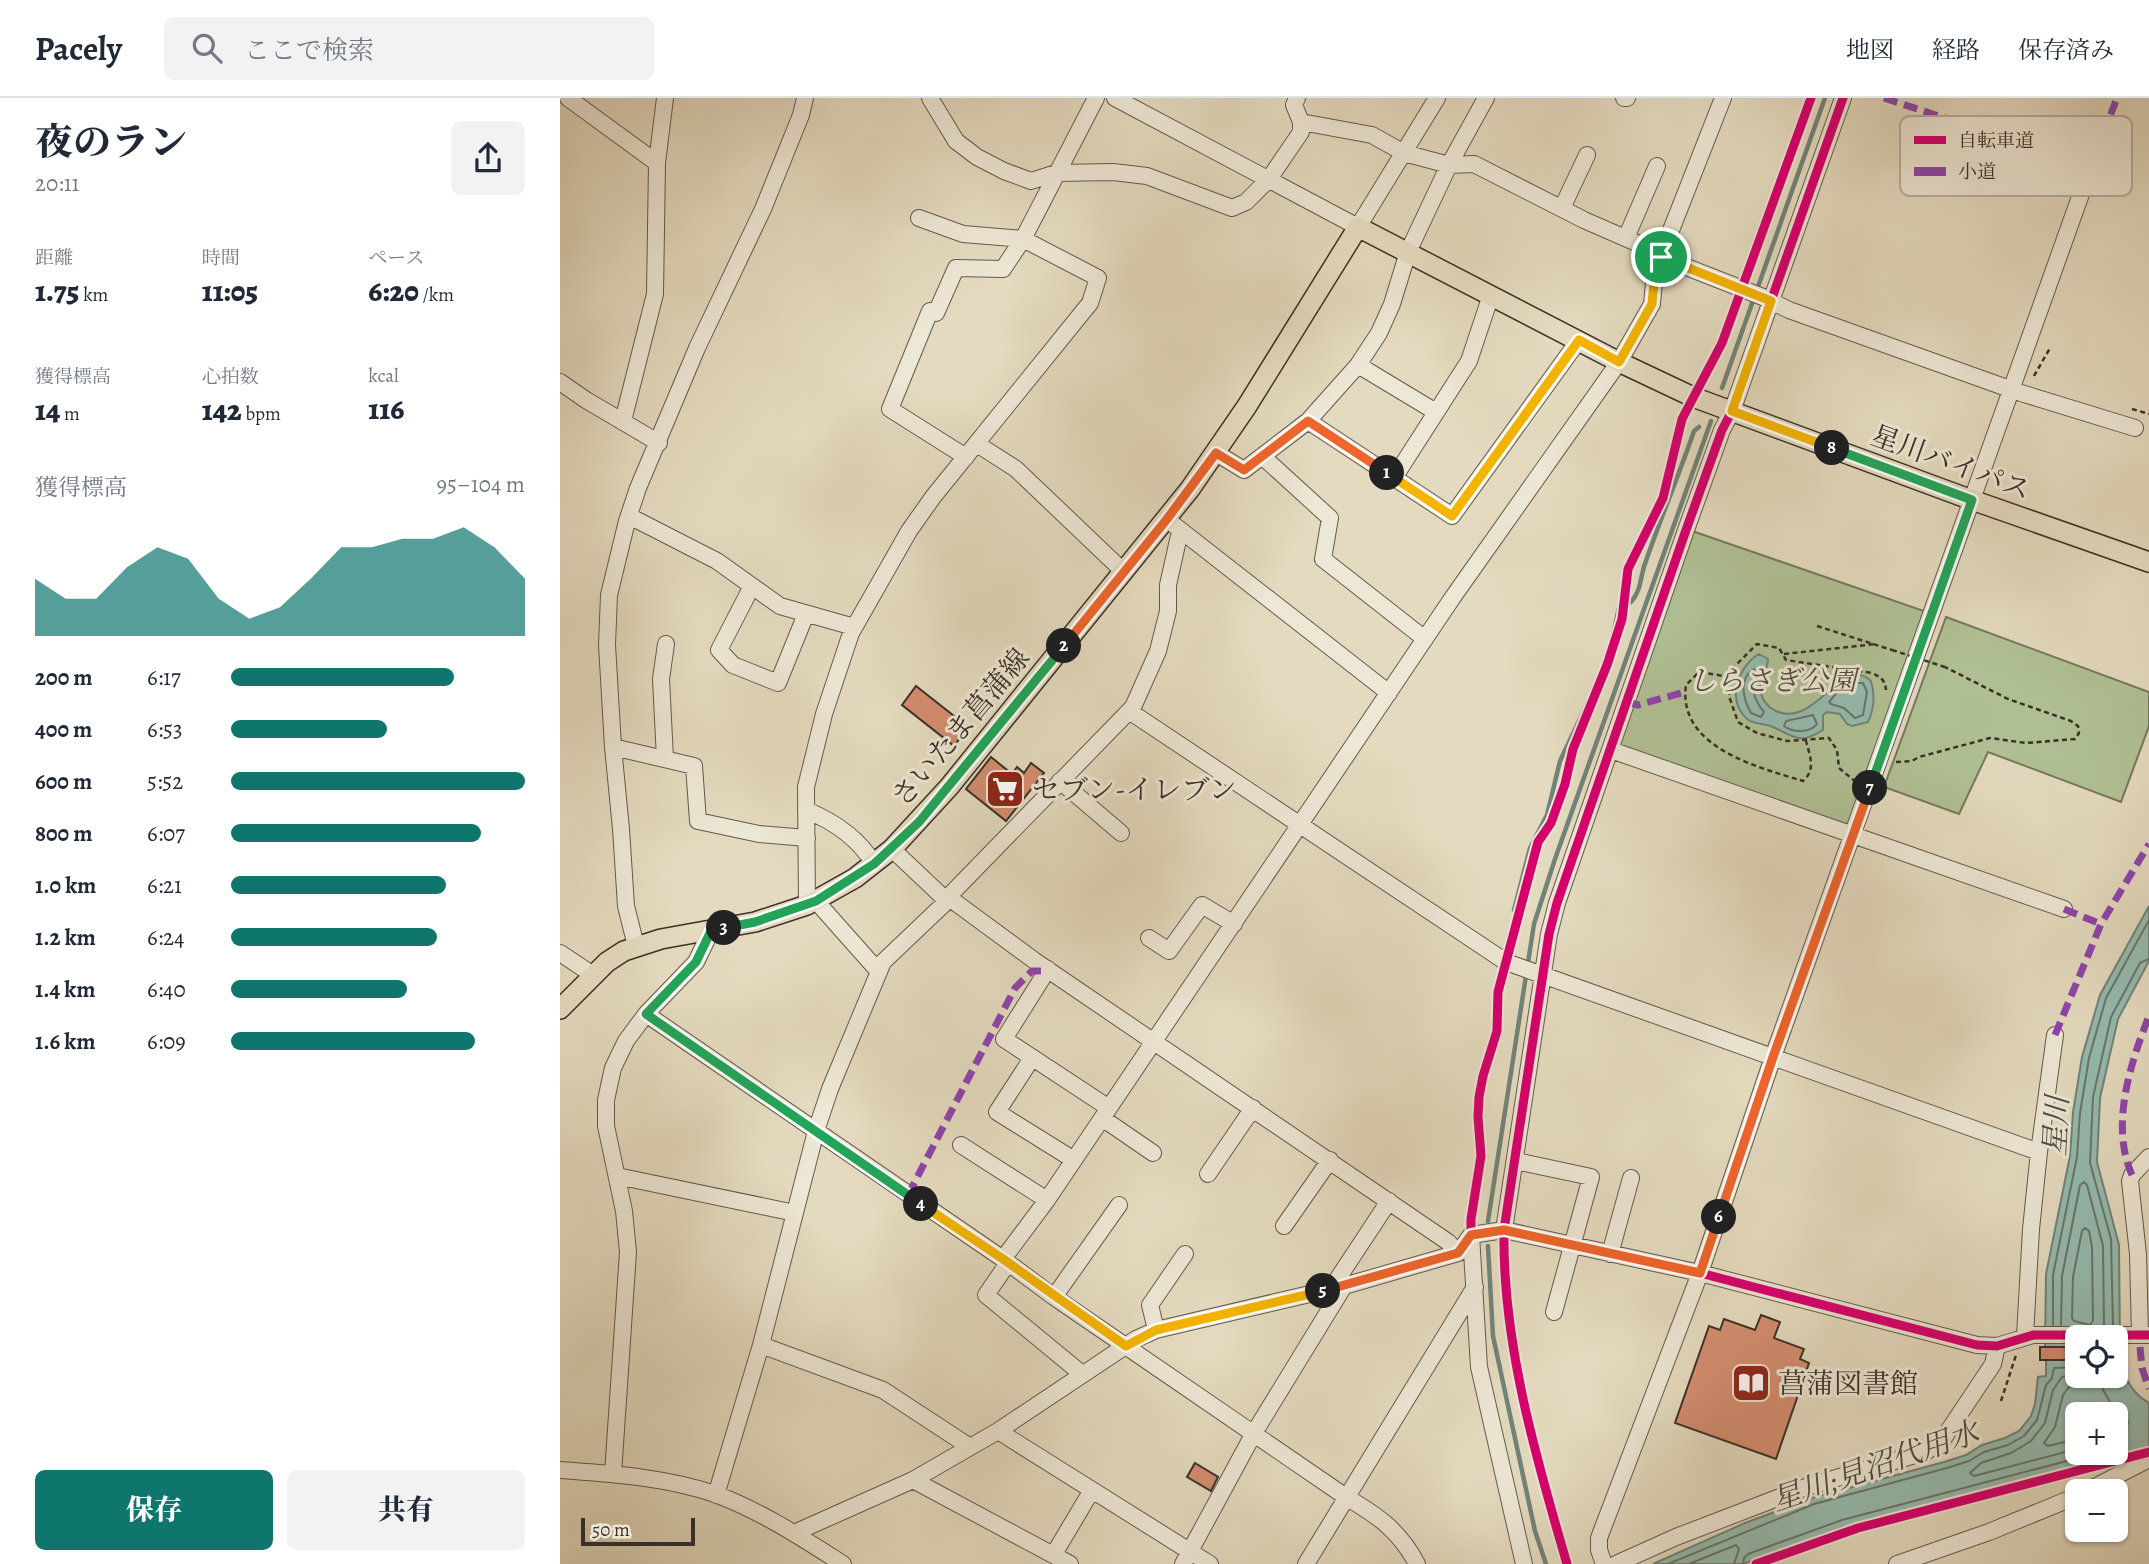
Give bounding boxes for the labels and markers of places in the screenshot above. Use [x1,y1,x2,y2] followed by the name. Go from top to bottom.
[1631,227,1691,287] pin
[1814,430,1850,466] pin: 8
[1370,456,1404,490] pin: 1
[1046,628,1082,664] pin: 2
[984,768,1026,810] supermarket icon: セブン-イレブン
[1852,770,1888,806] pin: 7
[1032,771,1236,809] place label: セブン-イレブン
[706,910,742,946] pin: 3
[904,1186,938,1222] pin: 4
[1702,1200,1736,1234] pin: 6
[1306,1274,1340,1308] pin: 5
[1730,1362,1772,1404] library icon: 菖蒲図書館
[1778,1365,1918,1403] place label: 菖蒲図書館

